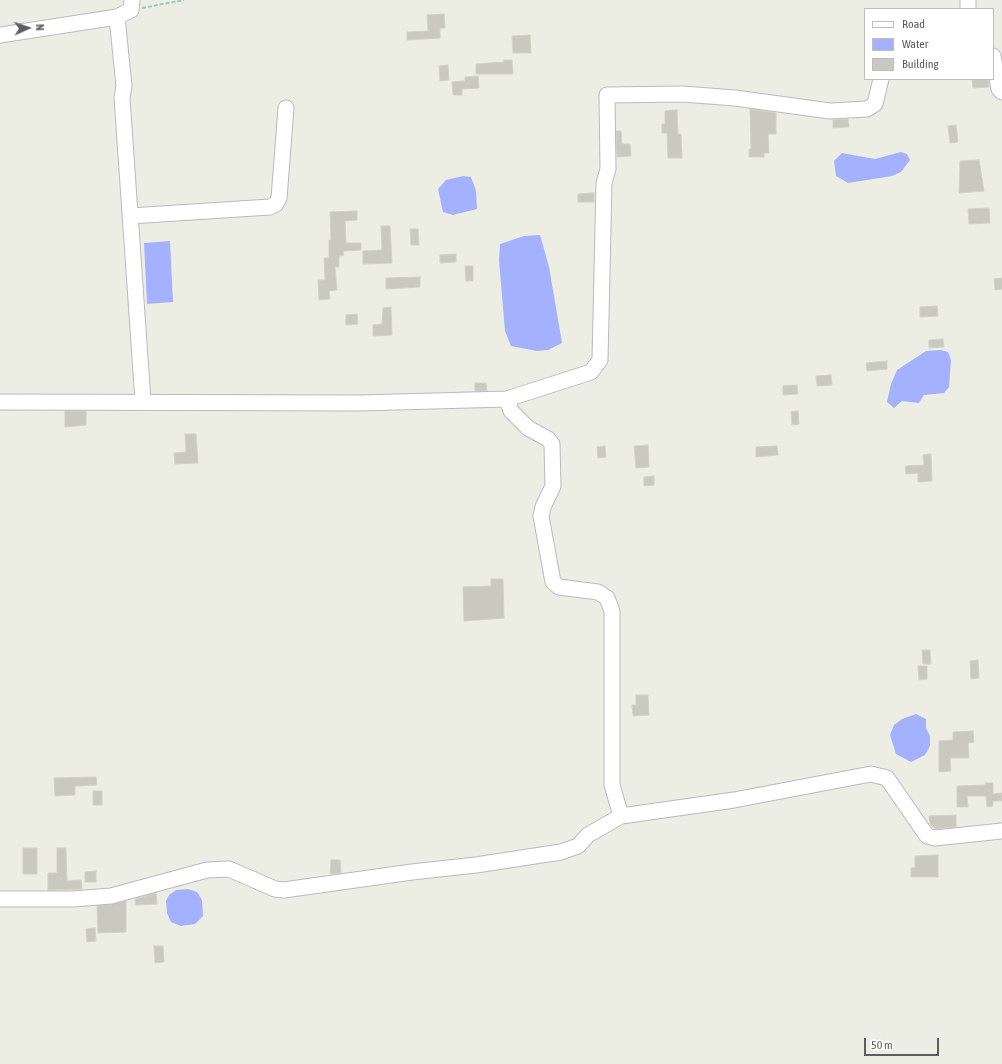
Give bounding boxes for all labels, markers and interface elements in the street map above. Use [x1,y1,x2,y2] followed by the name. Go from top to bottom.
[8,8,48,48] north arrow
[864,8,994,80] legend
[902,17,925,31] text: Road
[34,24,46,31] text: N
[902,37,928,51] text: Water
[902,57,939,71] text: Building
[866,1030,941,1056] scale bar
[871,1038,893,1052] text: 50 m

